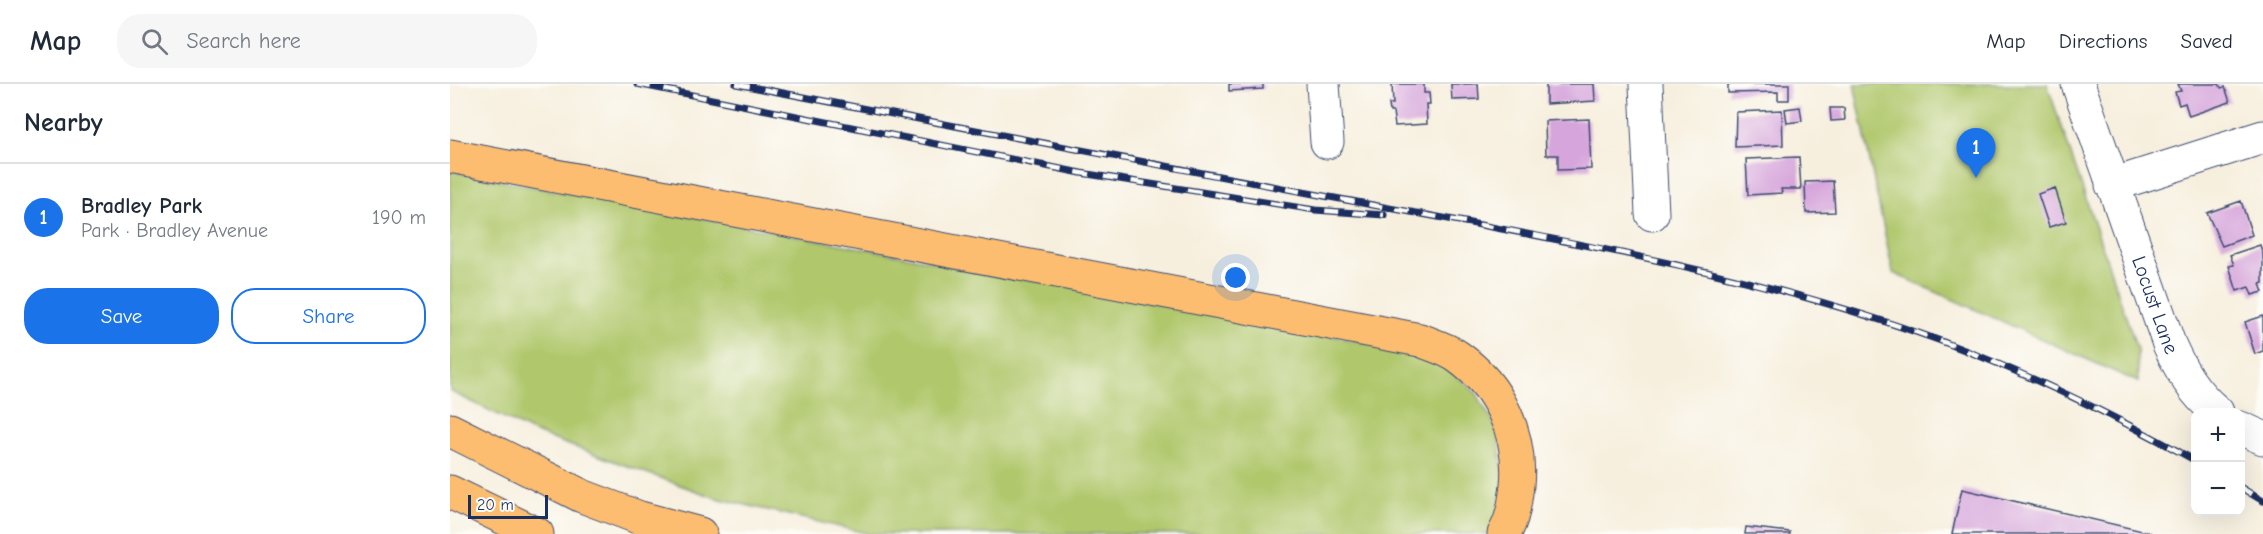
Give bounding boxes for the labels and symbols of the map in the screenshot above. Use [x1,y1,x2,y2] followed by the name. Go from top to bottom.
[1956,128,1996,178] pin: 1
[2127,253,2183,358] street label: Locust Lane
[1221,263,1250,292] your location
[468,492,548,520] scale bar

